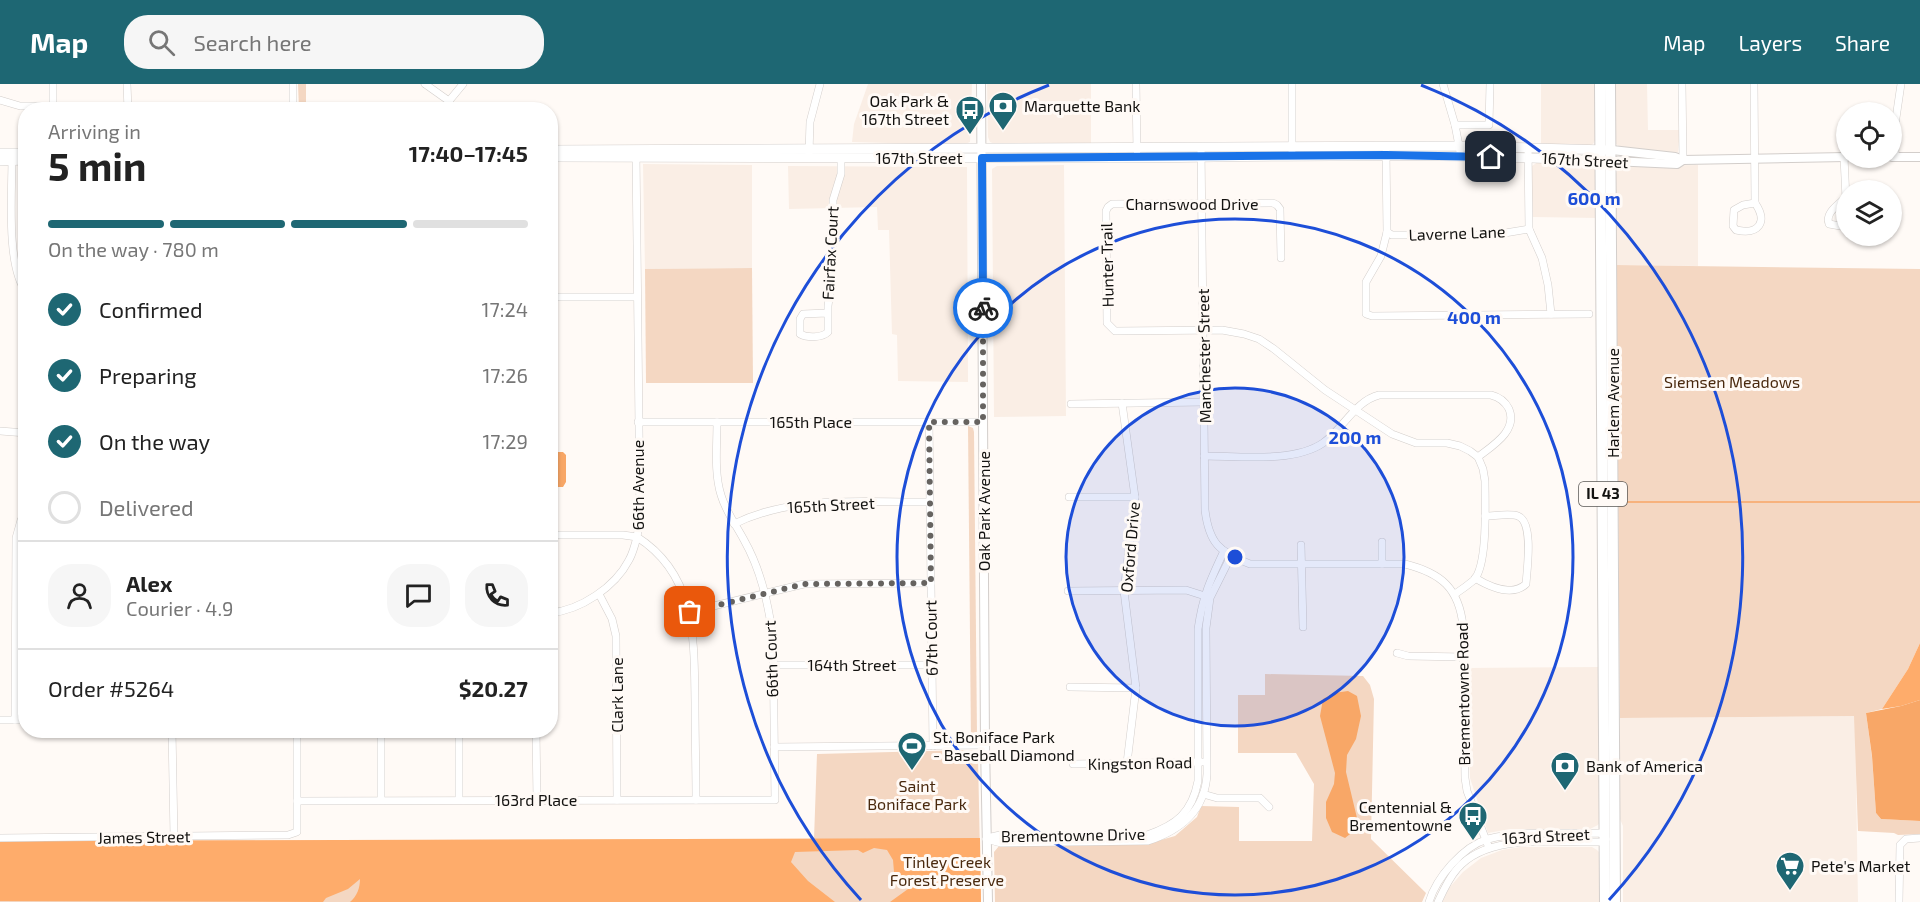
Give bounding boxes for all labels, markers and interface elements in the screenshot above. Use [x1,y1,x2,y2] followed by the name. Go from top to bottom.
[124,15,544,69] search box
[30,25,88,59] text: Map
[145,26,178,59] icon: search
[193,29,312,55] text: Search here
[1663,30,1705,55] text: Map
[1738,30,1802,55] text: Layers
[1835,30,1890,55] text: Share
[987,90,1019,132] bank icon: Marquette Bank
[862,91,949,128] place label: Oak Park & 167th Street
[954,94,986,136] bus stop icon: Oak Park & 167th Street
[1024,96,1140,115] place label: Marquette Bank
[1836,102,1902,246] map controls
[1836,102,1902,168] button: locate
[48,119,141,143] text: Arriving in
[1465,131,1516,182] pin
[409,140,528,166] text: 17:40–17:45
[1474,140,1507,173] icon: home
[48,142,147,189] text: 5 min
[875,148,963,167] street label: 167th Street
[1541,148,1629,171] street label: 167th Street
[1836,180,1902,246] button: layers
[1567,187,1621,209] text: 600 m
[1125,194,1259,213] street label: Charnswood Drive
[818,205,841,300] street label: Fairfax Court
[1408,221,1506,244] street label: Laverne Lane
[1096,222,1117,308] street label: Hunter Trail
[48,237,219,261] text: On the way · 780 m
[953,278,1013,338] courier
[1193,288,1214,424] street label: Manchester Street
[967,292,1000,325] icon: bike
[48,293,81,326] icon: check
[99,296,203,322] text: Confirmed
[482,297,528,321] text: 17:24
[1447,306,1501,328] text: 400 m
[1603,348,1622,458] street label: Harlem Avenue
[48,359,81,392] icon: check
[99,362,197,388] text: Preparing
[482,363,528,387] text: 17:26
[1664,372,1800,391] park label: Siemsen Meadows
[770,412,852,431] street label: 165th Place
[48,425,81,458] icon: check
[1329,426,1381,448] text: 200 m
[99,428,210,454] text: On the way
[482,429,528,453] text: 17:29
[628,440,647,530] street label: 66th Avenue
[974,451,993,571] street label: Oak Park Avenue
[1579,482,1627,506] road number: IL 43
[787,493,875,516] street label: 165th Street
[99,494,194,520] text: Delivered
[1116,501,1143,593] street label: Oxford Drive
[1225,547,1245,567] centre of rings
[48,564,111,627] button: person
[387,564,450,627] button: chat
[465,564,528,627] button: phone
[126,570,172,596] text: Alex
[664,586,715,637] pin
[673,595,706,628] icon: bag
[126,596,233,620] text: Courier · 4.9
[920,600,941,676] street label: 67th Court
[760,620,781,698] street label: 66th Court
[1452,622,1473,766] street label: Brementowne Road
[808,655,896,674] street label: 164th Street
[607,657,626,733] street label: Clark Lane
[48,675,174,701] text: Order #5264
[459,675,528,701] text: $20.27
[933,727,1075,764] place label: St. Boniface Park - Baseball Diamond
[896,730,928,772] sports icon: St. Boniface Park - Baseball Diamond
[1549,750,1581,792] bank icon: Bank of America
[1087,752,1192,773] street label: Kingston Road
[1586,756,1703,775] place label: Bank of America
[867,776,967,813] park label: Saint Boniface Park
[495,790,577,809] street label: 163rd Place
[1349,797,1452,834] place label: Centennial & Brementowne
[1457,800,1489,842] bus stop icon: Centennial & Brementowne
[1001,824,1145,845] street label: Brementowne Drive
[1502,824,1590,847] street label: 163rd Street
[97,826,191,847] street label: James Street
[1774,850,1806,892] supermarket icon: Pete's Market
[890,852,1004,889] park label: Tinley Creek Forest Preserve
[1811,856,1910,875] place label: Pete's Market

